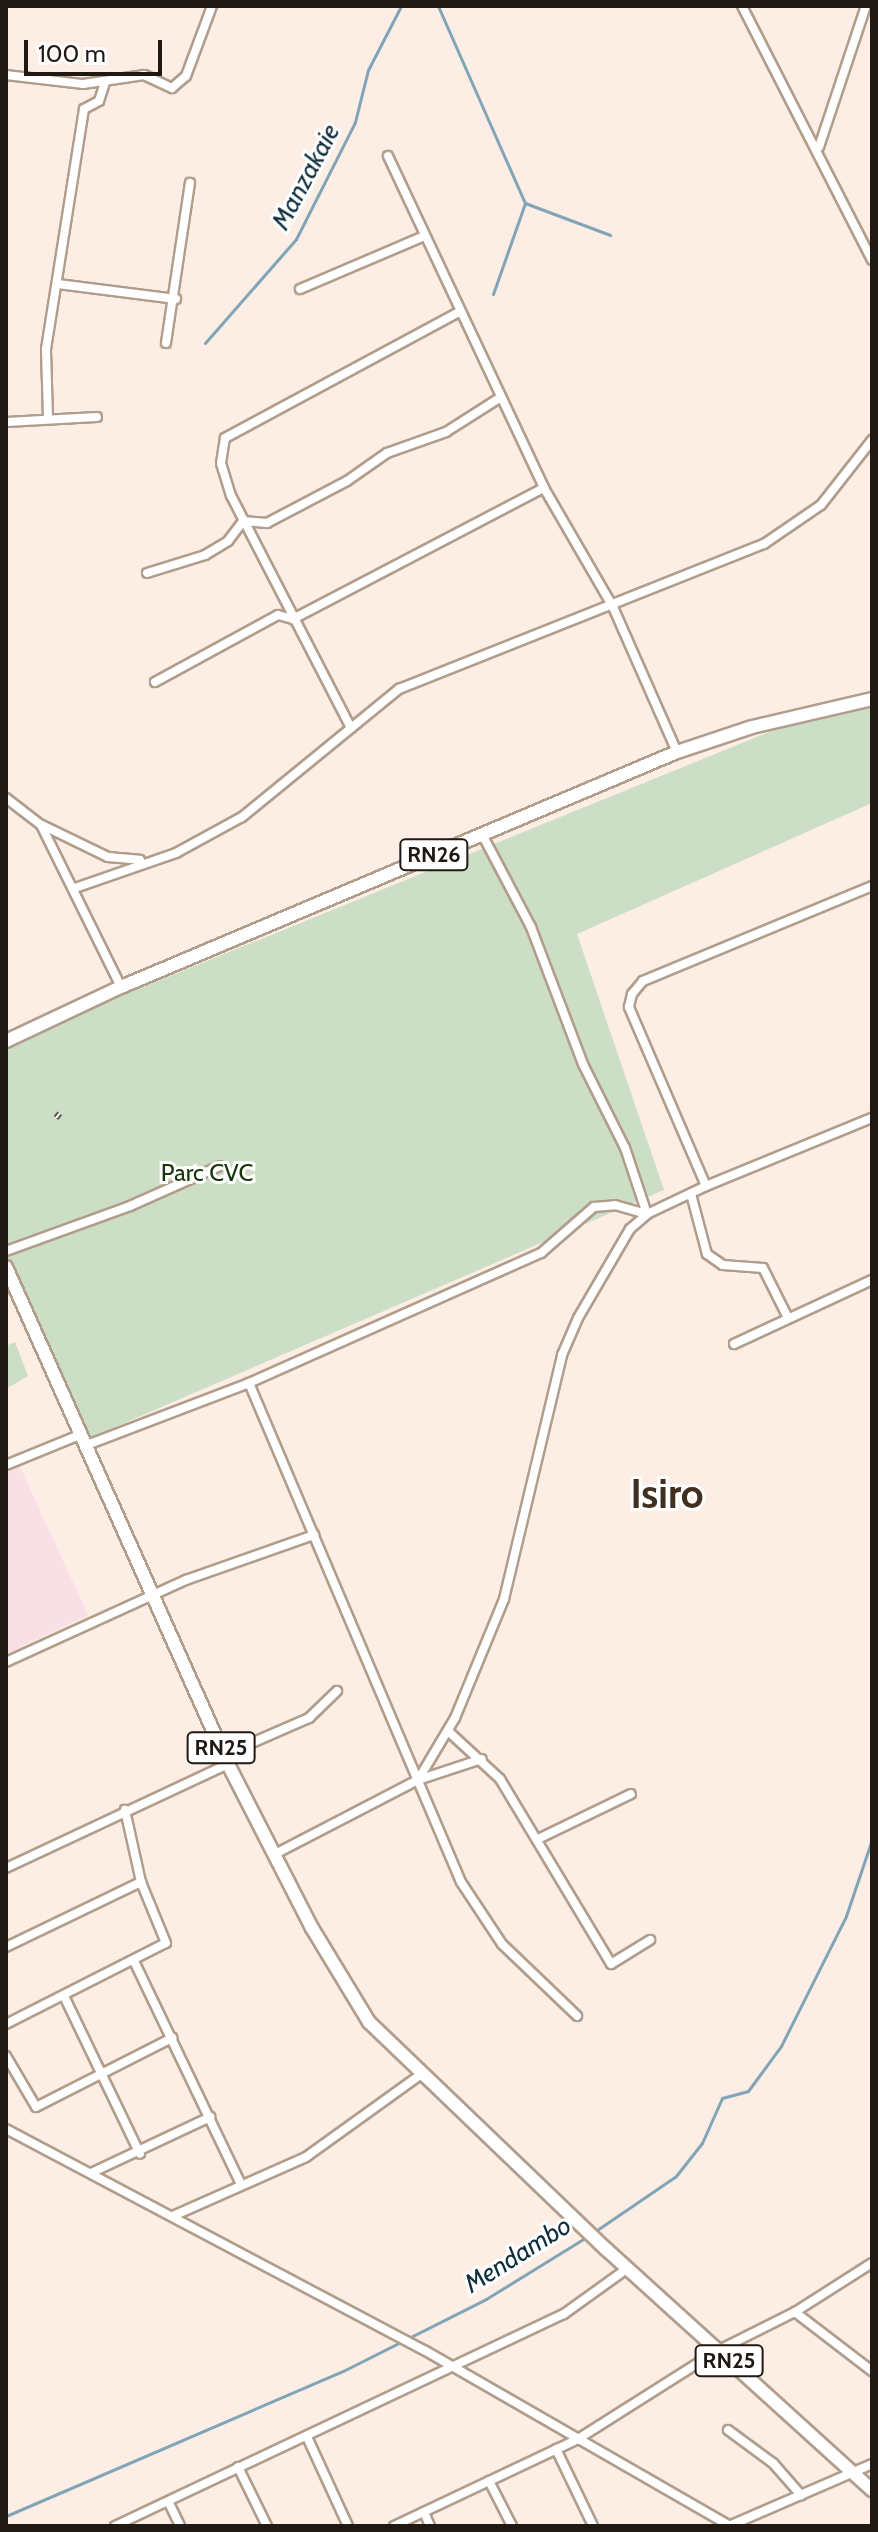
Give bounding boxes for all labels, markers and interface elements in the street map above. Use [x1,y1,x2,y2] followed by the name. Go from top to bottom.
[28,24,166,74] scale bar
[38,39,106,68] text: 100 m
[265,119,347,235] water label: Manzakaie
[398,837,470,873] road number: RN26
[161,1159,253,1187] park label: Parc CVC
[630,1470,704,1518] district label: Isiro
[185,1730,257,1766] road number: RN25
[459,2210,577,2300] water label: Mendambo
[693,2343,765,2379] road number: RN25

